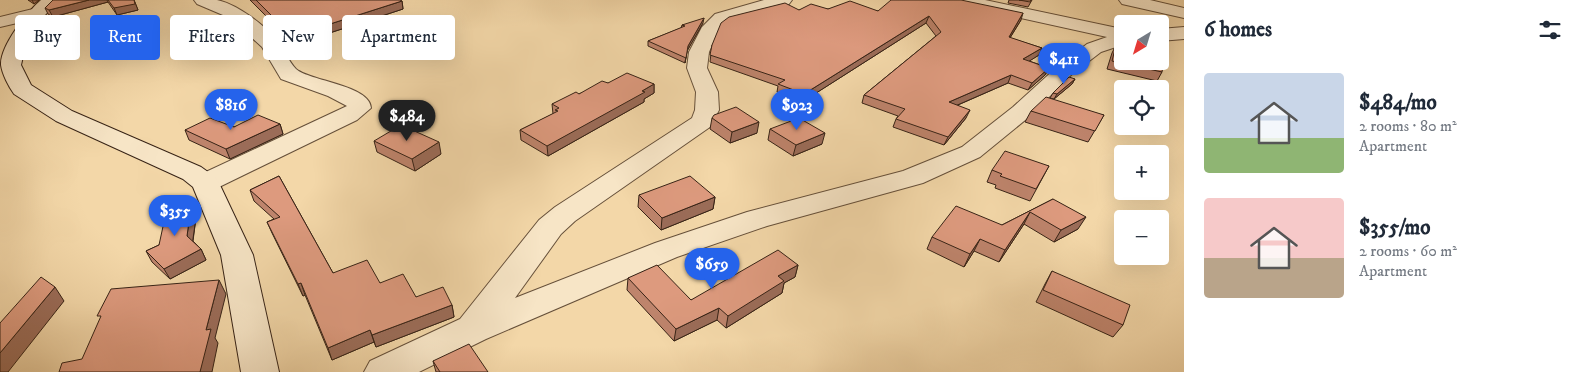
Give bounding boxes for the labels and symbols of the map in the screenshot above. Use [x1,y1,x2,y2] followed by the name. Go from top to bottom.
[1114,15,1169,70] north arrow
[1034,42,1094,85] pin: $411
[201,88,261,131] pin: $816
[767,88,827,131] pin: $923
[377,100,437,142] pin: $484
[145,194,205,237] pin: $355
[682,248,742,290] pin: $659

